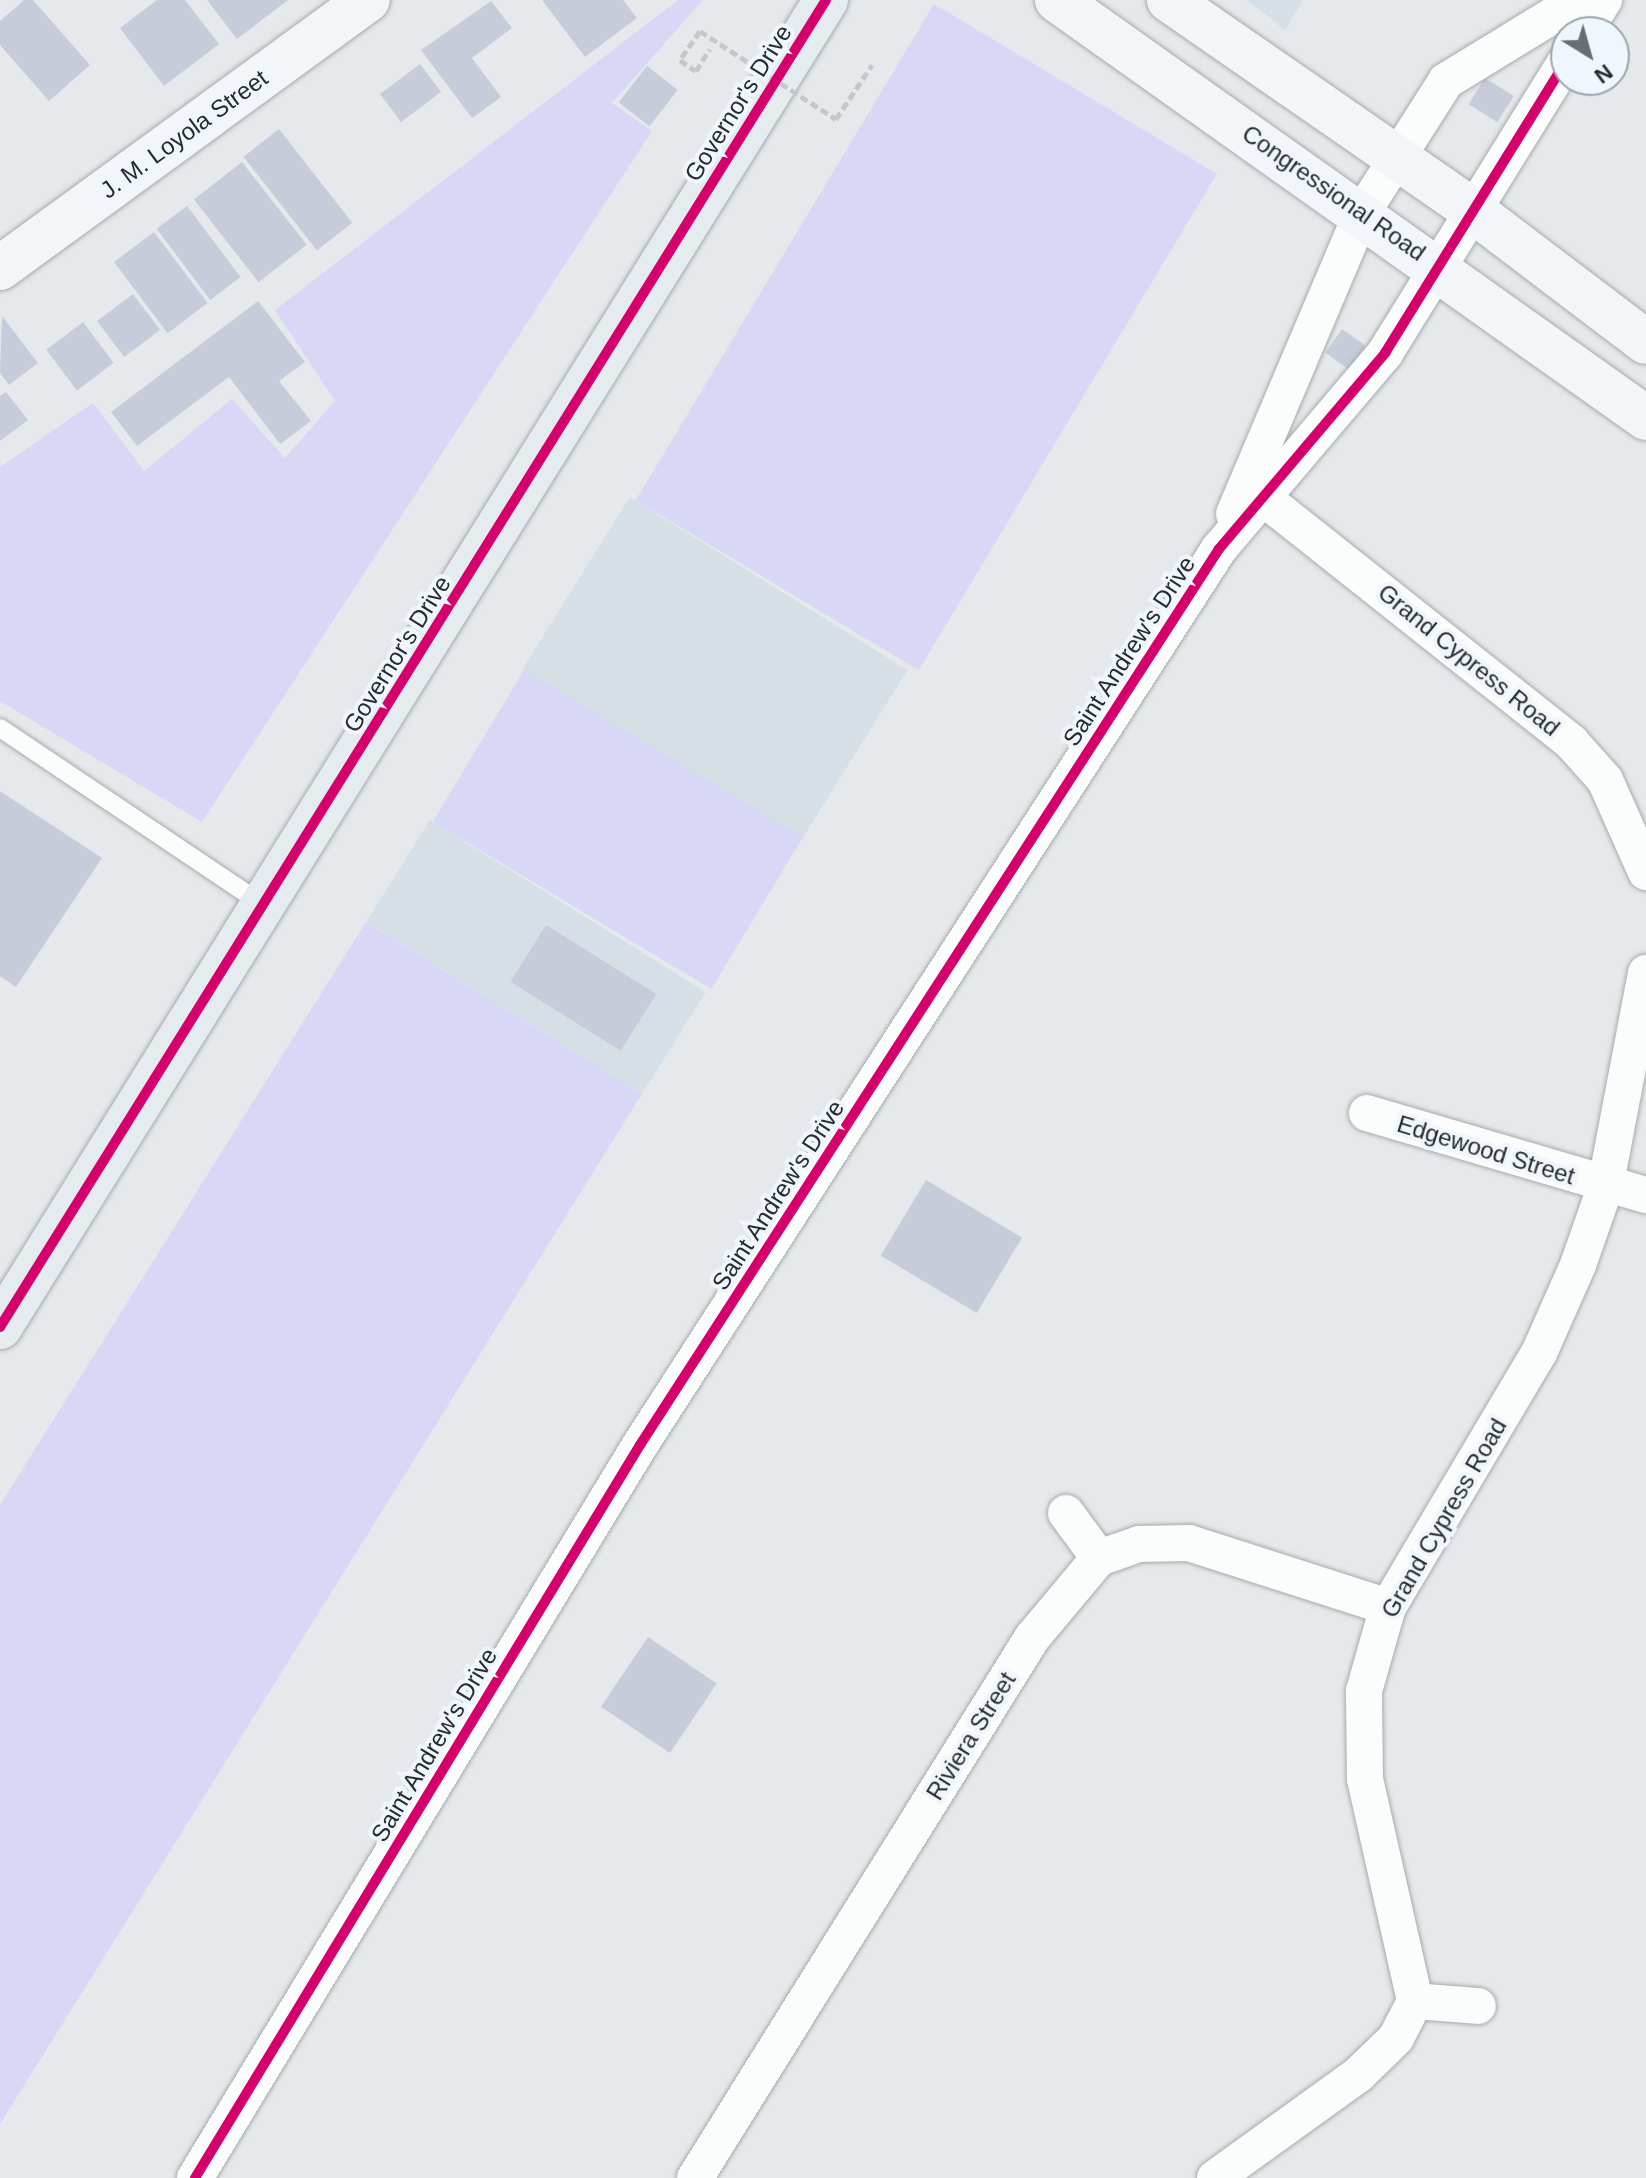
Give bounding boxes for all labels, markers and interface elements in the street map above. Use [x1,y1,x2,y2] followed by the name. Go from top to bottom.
[1550,16,1630,96] north arrow
[678,19,798,187] street label: Governor's Drive
[1590,59,1617,89] text: N
[95,64,273,204] street label: J. M. Loyola Street
[1237,119,1431,267] street label: Congressional Road
[1056,550,1202,752] street label: Saint Andrew's Drive
[337,570,457,738] street label: Governor's Drive
[1372,578,1566,742] street label: Grand Cypress Road
[705,1094,851,1296] street label: Saint Andrew's Drive
[1394,1109,1578,1191] street label: Edgewood Street
[1375,1413,1513,1623] street label: Grand Cypress Road
[364,1642,504,1848] street label: Saint Andrew's Drive
[920,1667,1022,1805] street label: Riviera Street

